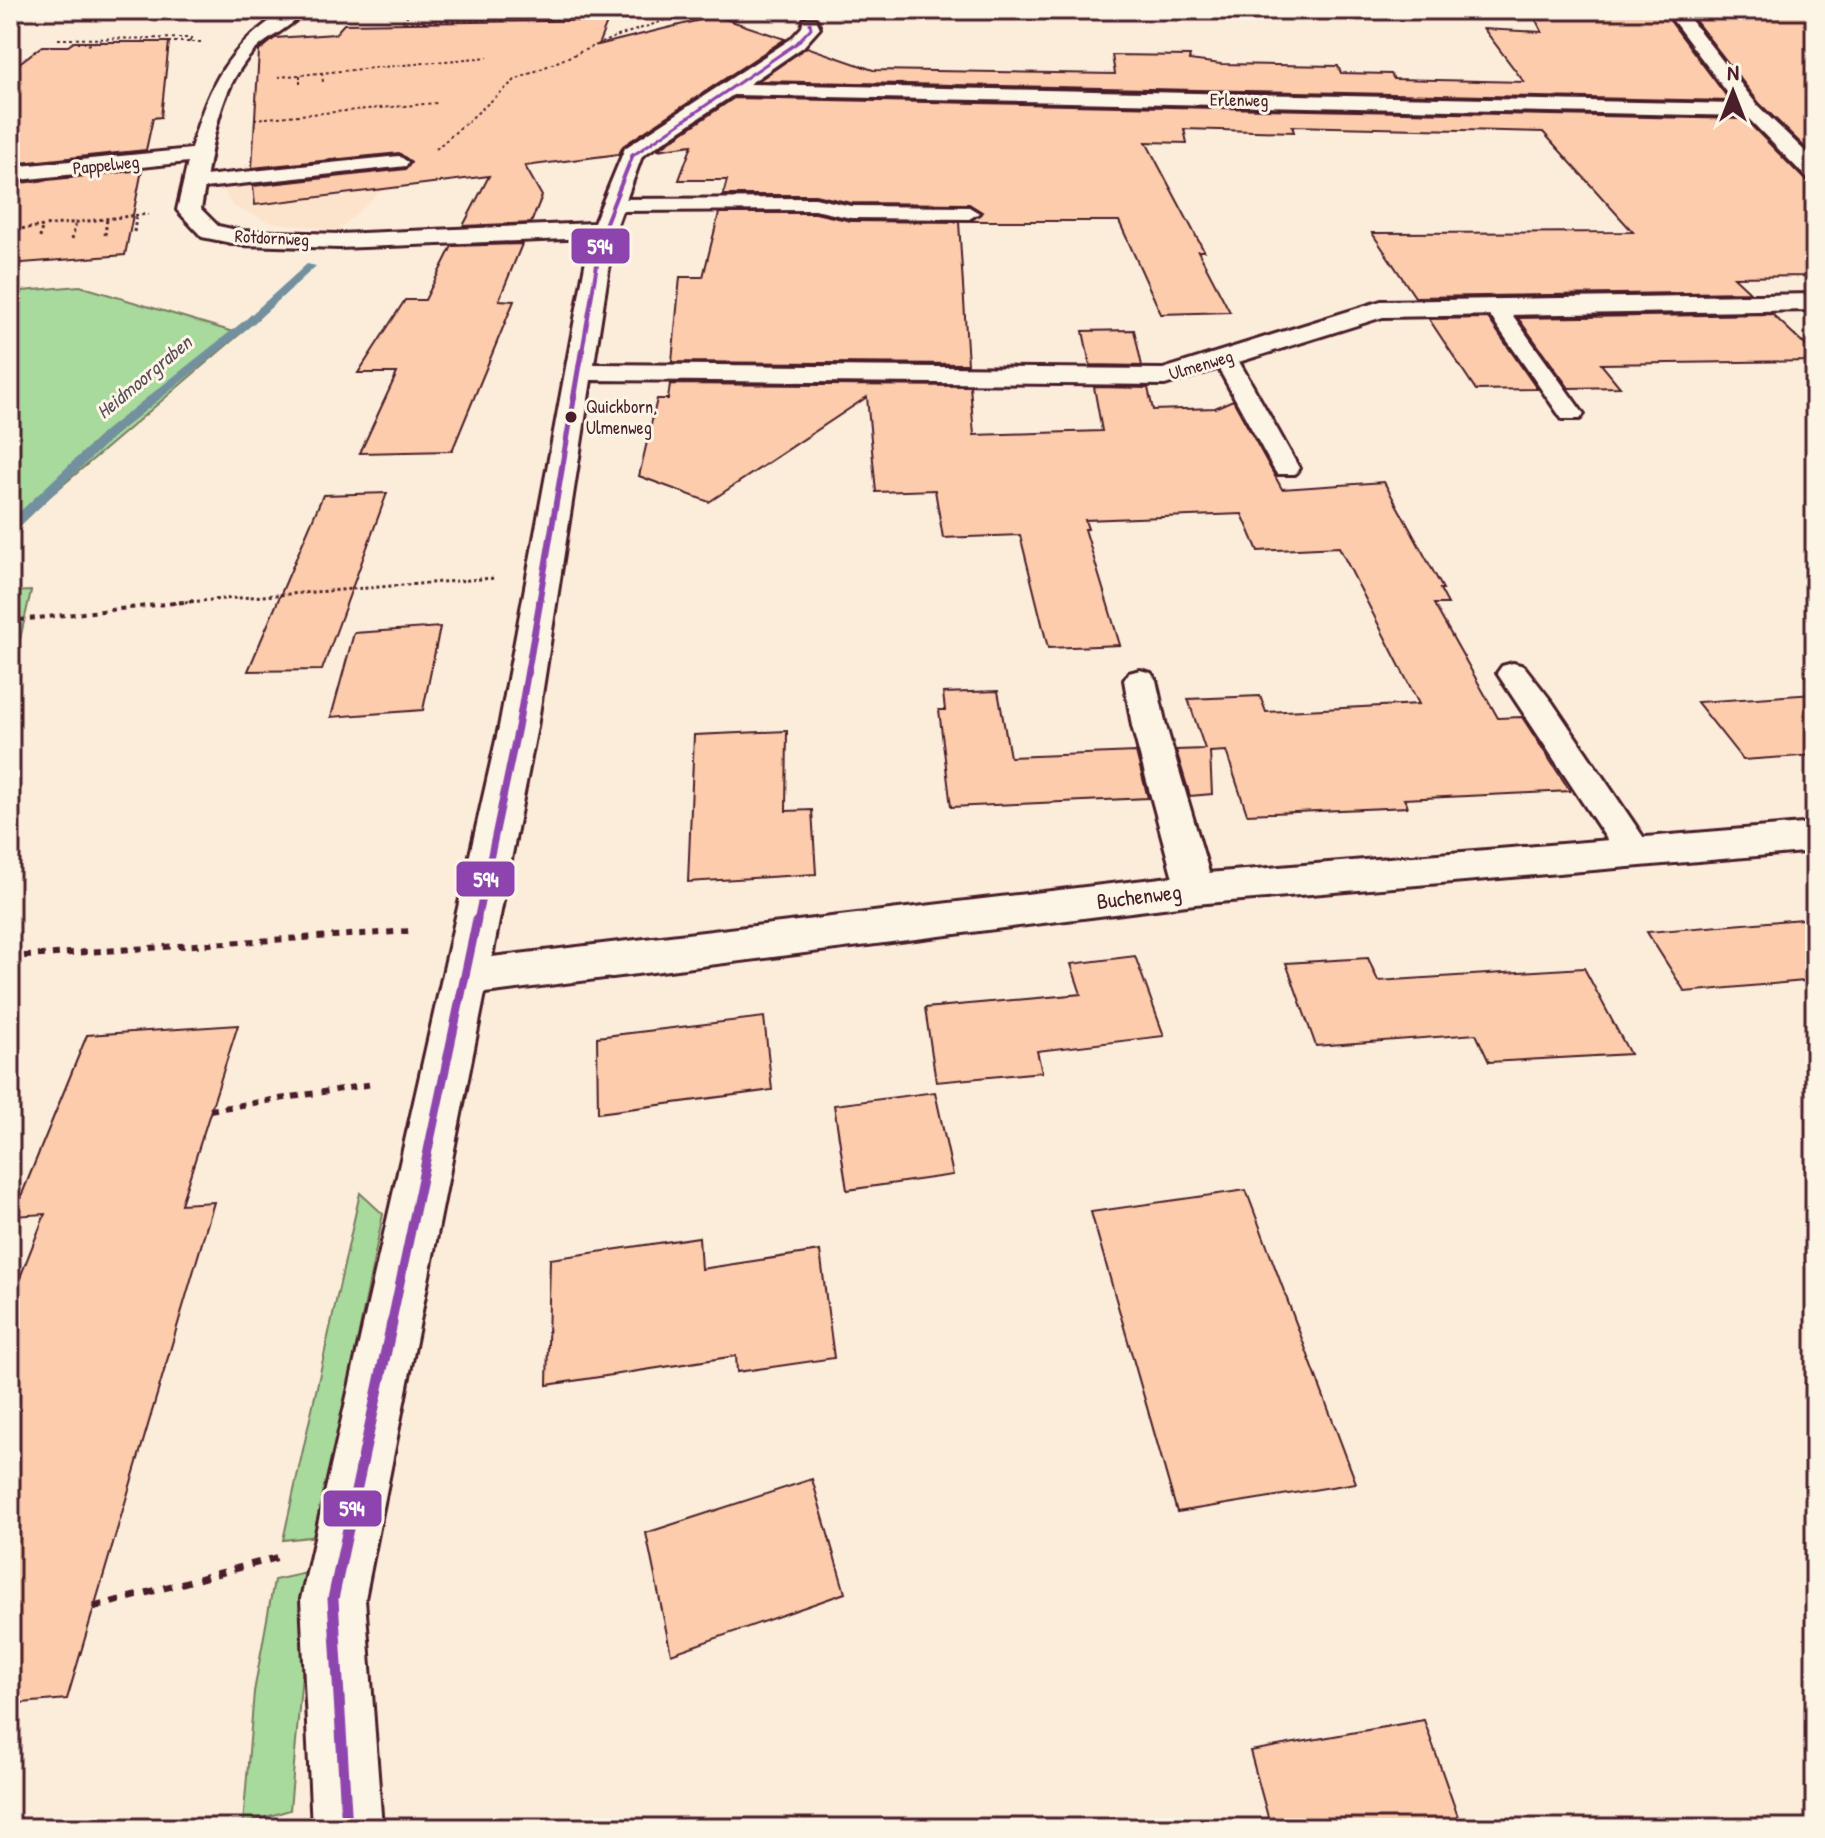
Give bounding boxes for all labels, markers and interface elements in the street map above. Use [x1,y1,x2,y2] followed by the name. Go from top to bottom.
[1693,52,1773,132] north arrow
[1727,57,1739,87] text: N
[1210,86,1268,113] street label: Erlenweg
[72,149,140,180] street label: Pappelweg
[234,223,310,252] street label: Rotdornweg
[570,227,631,265] line badge: 594
[587,231,613,261] text: 594
[90,328,199,425] water label: Heidmoorgraben
[1166,343,1236,386] street label: Ulmenweg
[586,394,657,440] place label: Quickborn, Ulmenweg
[563,409,579,425] marker: Quickborn, Ulmenweg
[455,860,516,898] line badge: 594
[473,864,499,894] text: 594
[1095,876,1183,916] street label: Buchenweg
[322,1489,383,1528] line badge: 594
[339,1493,365,1523] text: 594

